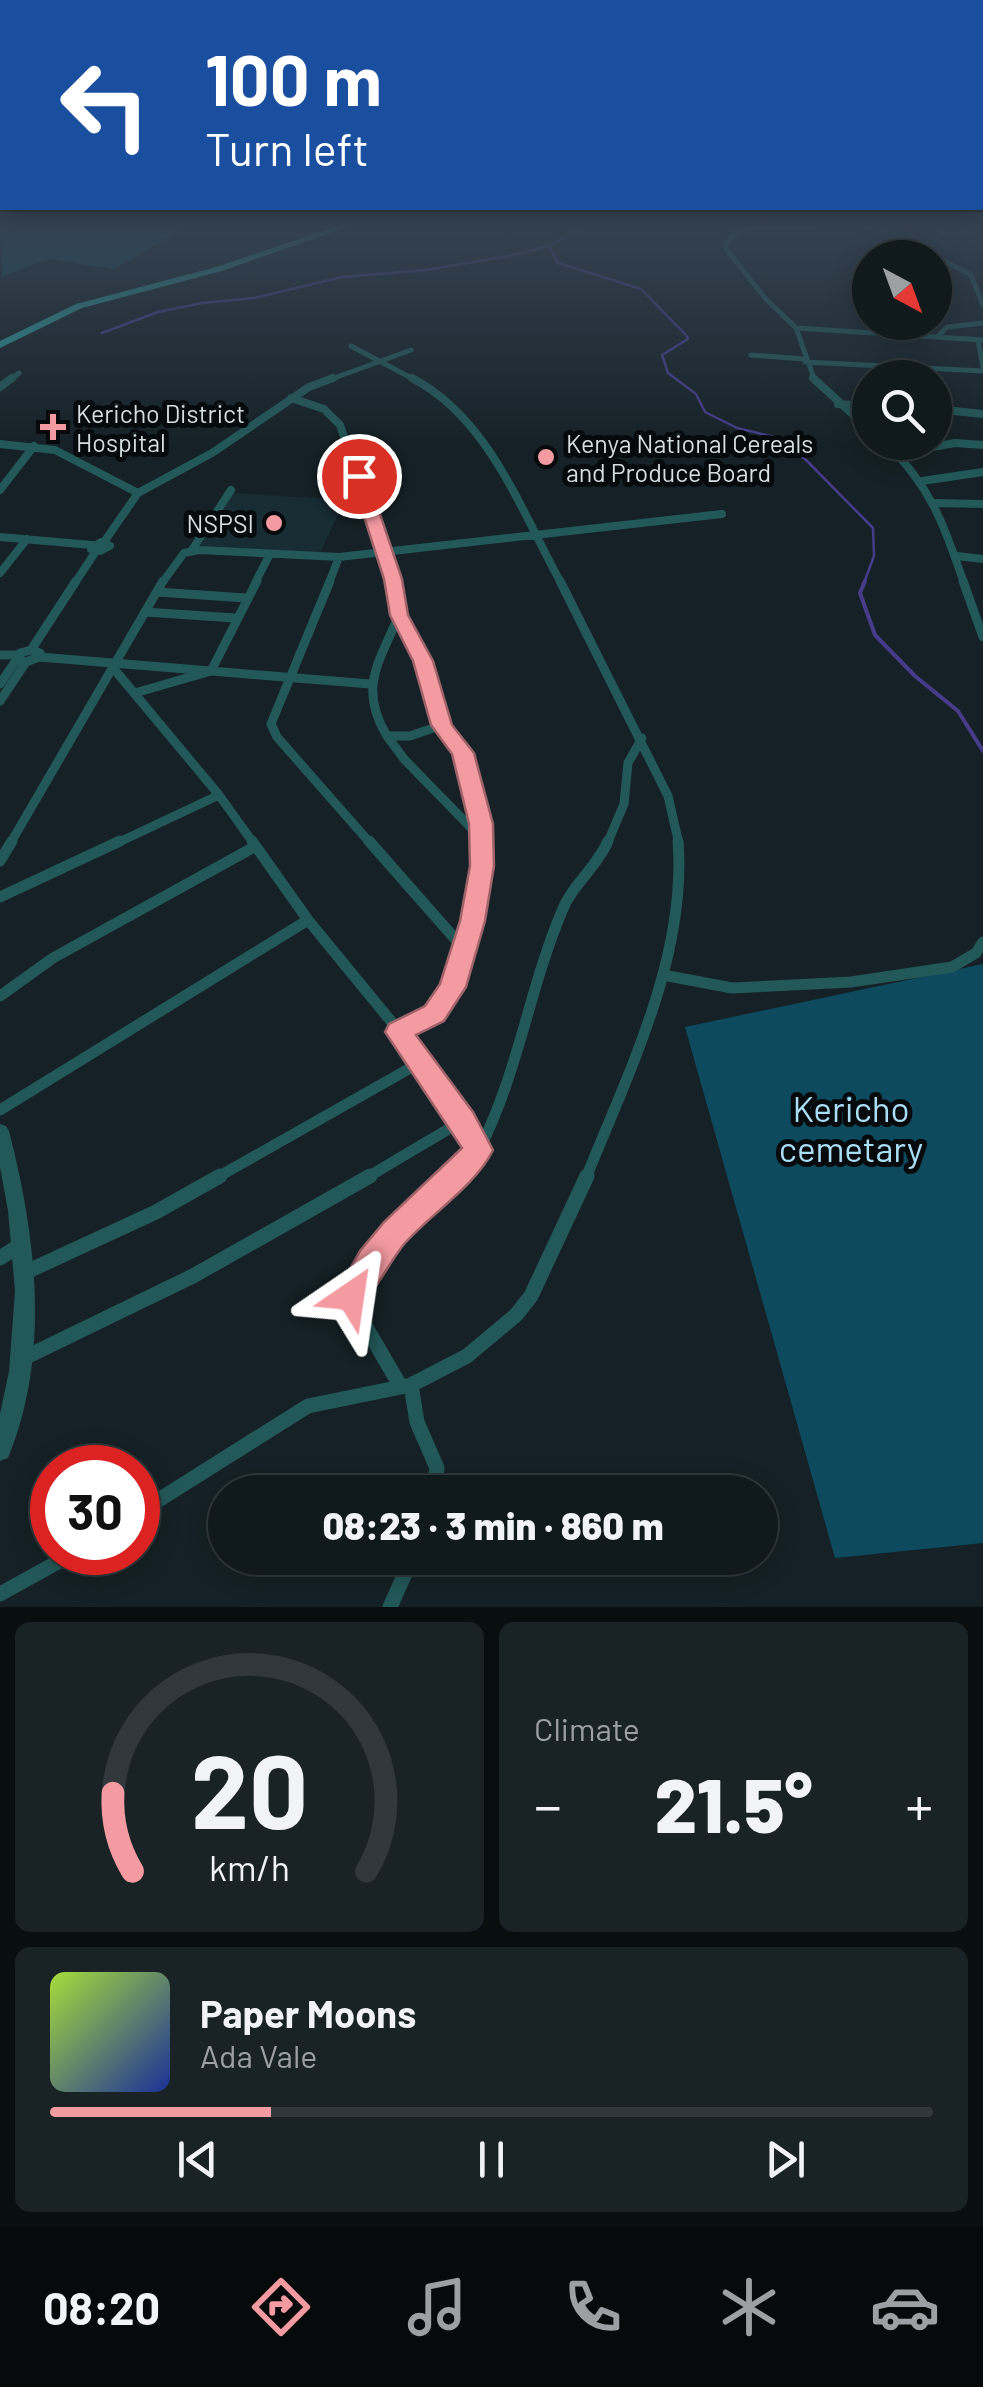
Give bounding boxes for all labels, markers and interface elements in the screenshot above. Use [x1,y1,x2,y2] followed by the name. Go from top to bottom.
[205,36,382,120] text: 100 m
[40,40,170,170] icon: left
[205,121,369,175] text: Turn left
[852,240,952,340] north arrow
[852,240,952,460] map controls
[852,360,952,460] button: search
[76,398,245,457] place label: Kericho District Hospital
[40,414,66,440] marker: Kericho District Hospital
[566,428,813,487] place label: Kenya National Cereals and Produce Board
[317,434,402,519] pin
[535,446,557,468] marker: Kenya National Cereals and Produce Board
[332,449,387,504] icon: arrive
[187,508,254,538] place label: NSPSI
[263,512,285,534] marker: NSPSI
[779,1087,923,1169] park label: Kericho cemetary
[299,1244,403,1348] position arrow
[30,1445,160,1575] speed limit sign: 30
[322,1502,664,1548] text: 08:23 · 3 min · 860 m
[534,1709,640,1747] text: Climate
[191,1725,308,1850] text: 20
[654,1758,813,1848] text: 21.5°
[534,1771,562,1837] text: −
[905,1771,933,1837] text: +
[209,1845,290,1888] text: km/h
[200,1990,416,2036] text: Paper Moons
[200,2036,317,2074] text: Ada Vale
[170,2132,225,2187] icon: previous
[464,2132,519,2187] icon: pause
[758,2132,813,2187] icon: next
[246,2272,316,2342] icon: directions
[402,2272,472,2342] icon: music
[558,2272,628,2342] icon: phone
[714,2272,784,2342] icon: climate
[870,2272,940,2342] icon: car
[43,2280,160,2334] text: 08:20

